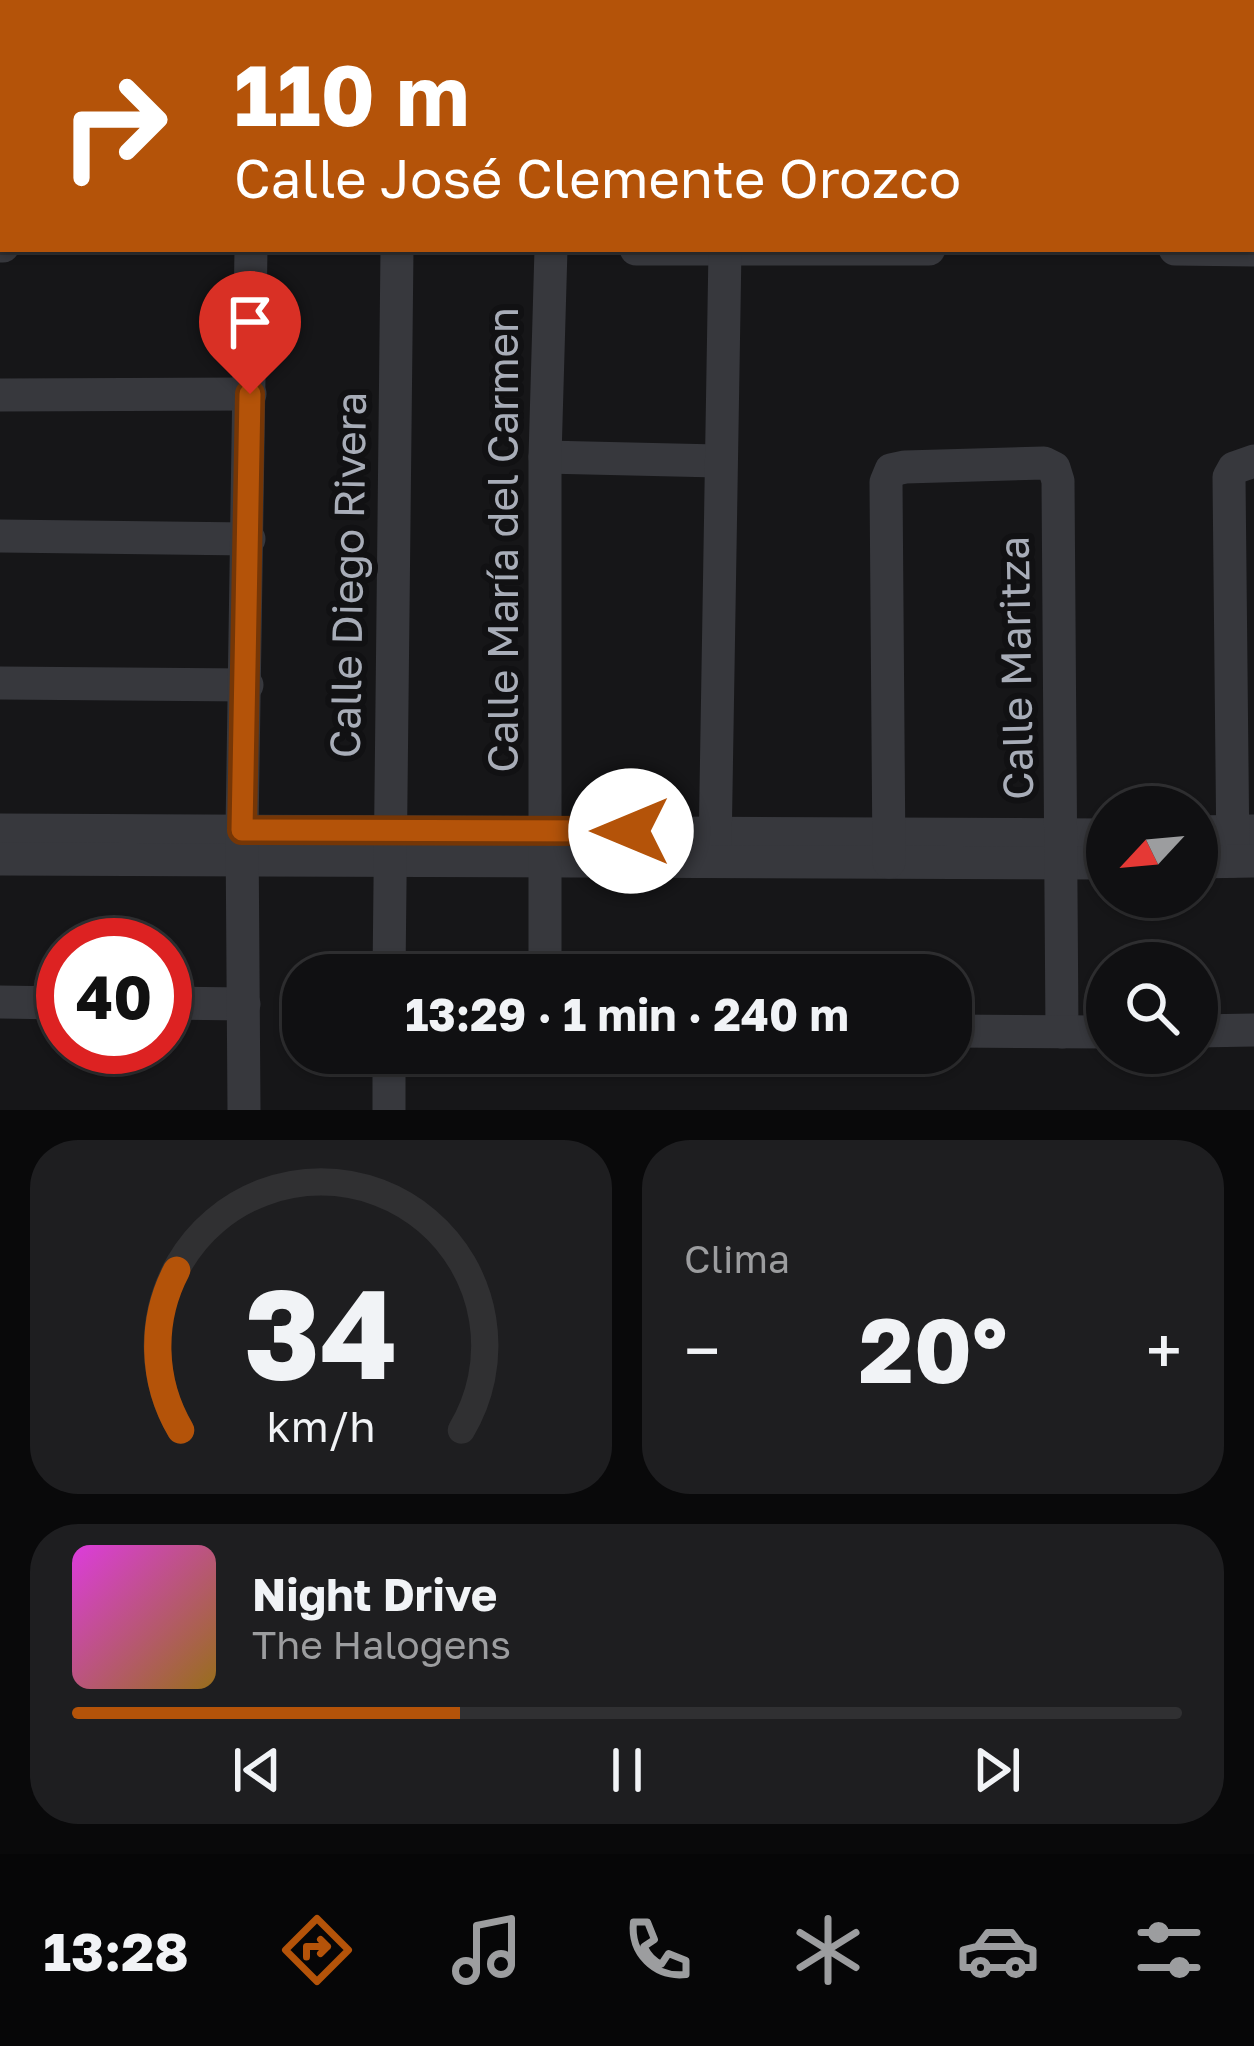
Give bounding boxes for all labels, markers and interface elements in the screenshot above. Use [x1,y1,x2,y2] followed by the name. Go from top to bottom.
[234,44,470,144] text: 110 m
[36,48,192,204] icon: right
[234,145,961,210] text: Calle José Clemente Orozco
[199,271,301,394] pin
[217,289,283,355] icon: arrive
[477,307,527,773] street label: Calle María del Carmen
[319,391,375,759] street label: Calle Diego Rivera
[988,536,1042,800] street label: Calle Maritza
[568,768,694,894] position arrow
[1086,786,1218,918] north arrow
[1086,786,1218,1074] map controls
[36,918,192,1074] speed limit sign: 40
[1086,942,1218,1074] button: search
[405,987,849,1041] text: 13:29 · 1 min · 240 m
[684,1235,790,1282] text: Clima
[244,1257,398,1406] text: 34
[859,1295,1007,1403] text: 20°
[684,1310,720,1390] text: −
[1146,1310,1182,1390] text: +
[266,1400,376,1451] text: km/h
[252,1567,497,1621] text: Night Drive
[252,1621,511,1668] text: The Halogens
[224,1737,290,1803] icon: previous
[594,1737,660,1803] icon: pause
[964,1737,1030,1803] icon: next
[275,1908,359,1992] icon: directions
[445,1908,529,1992] icon: music
[616,1908,700,1992] icon: phone
[786,1908,870,1992] icon: climate
[956,1908,1040,1992] icon: car
[1127,1908,1211,1992] icon: filters
[43,1918,189,1983] text: 13:28

